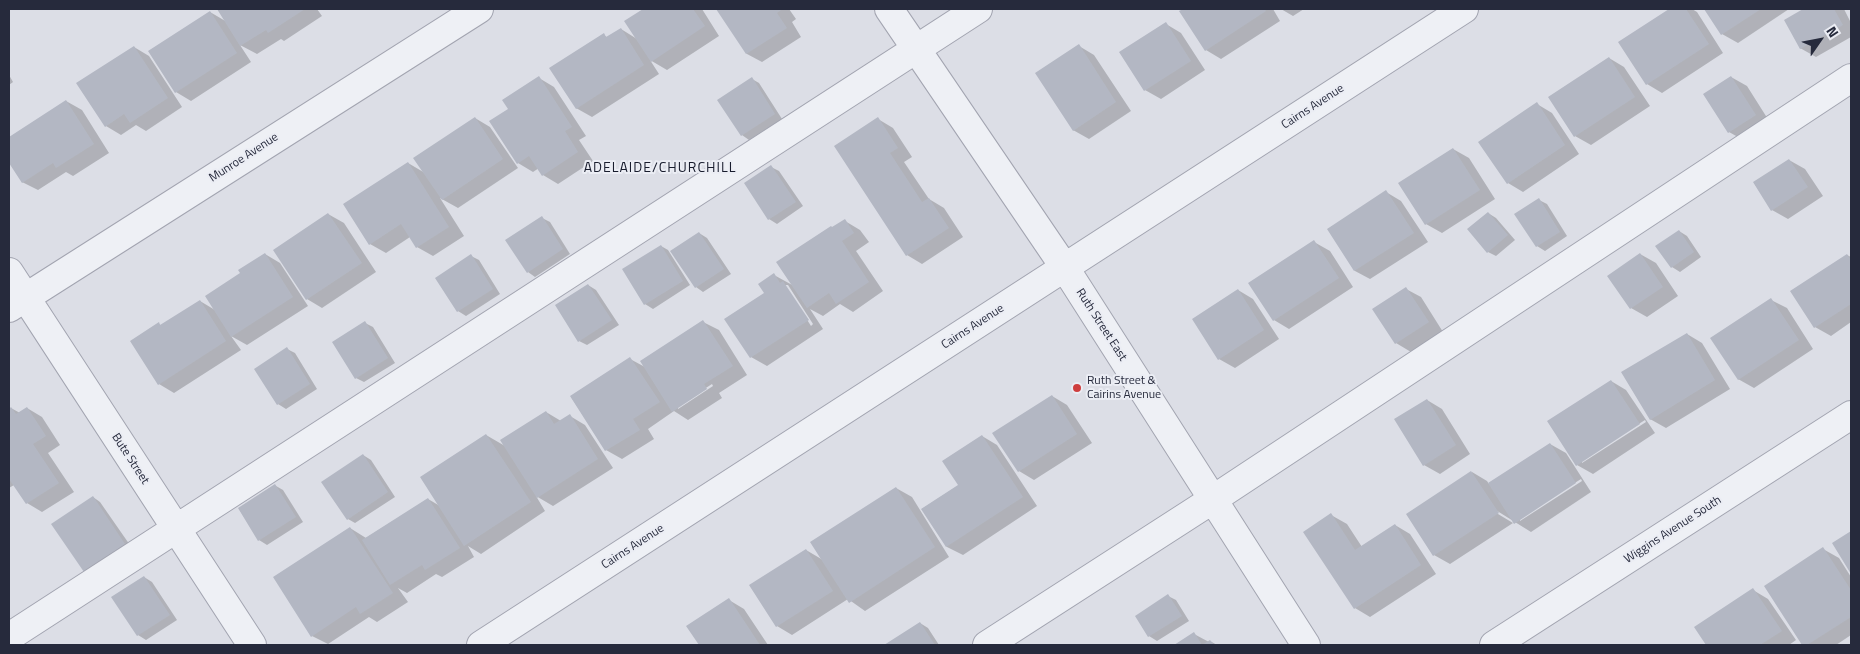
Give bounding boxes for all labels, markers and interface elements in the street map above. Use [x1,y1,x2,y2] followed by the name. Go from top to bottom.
[1795,15,1845,65] north arrow
[1822,22,1844,41] text: N
[1279,81,1347,133] street label: Cairns Avenue
[207,130,281,186] street label: Munroe Avenue
[581,161,739,177] district label: ADELAIDE/CHURCHILL
[1072,286,1130,364] street label: Ruth Street East
[939,301,1007,353] street label: Cairns Avenue
[1087,374,1161,402] place label: Ruth Street & Cairins Avenue
[1071,382,1083,394] marker: Ruth Street & Cairins Avenue
[108,431,152,487] street label: Bute Street
[1622,493,1724,567] street label: Wiggins Avenue South
[599,521,667,573] street label: Cairns Avenue

